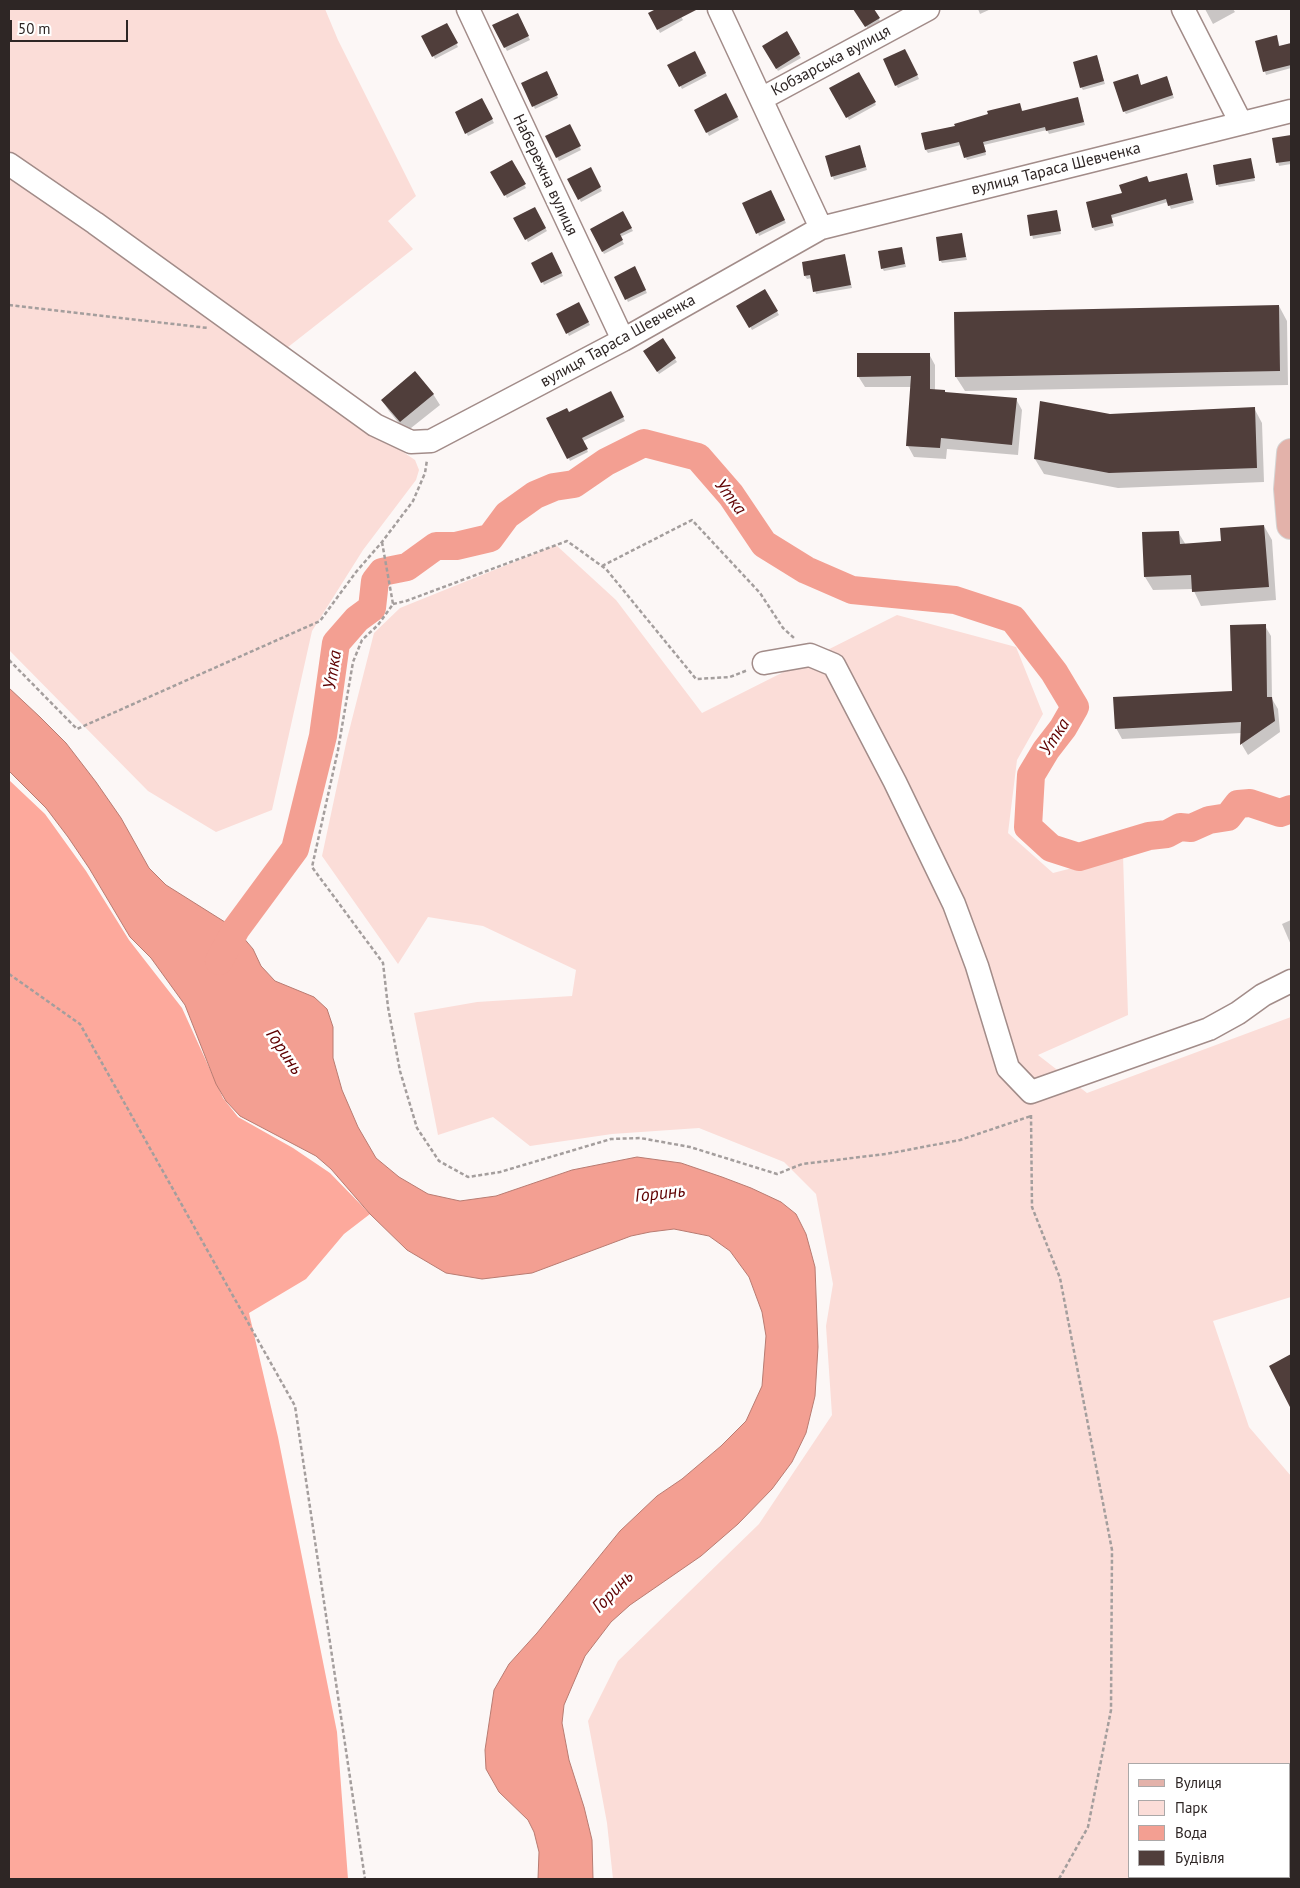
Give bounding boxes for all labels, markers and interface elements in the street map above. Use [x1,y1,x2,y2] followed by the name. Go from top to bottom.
[12,10,130,42] scale bar
[18,19,51,38] text: 50 m
[768,21,894,101] street label: Кобзарська вулиця
[508,111,582,239] street label: Набережна вулиця
[969,139,1143,199] street label: вулиця Тараса Шевченка
[537,290,699,392] street label: вулиця Тараса Шевченка
[710,475,750,519] water label: Утка
[319,649,347,691] water label: Утка
[1035,715,1075,759] water label: Утка
[261,1025,307,1079] water label: Горинь
[634,1181,686,1207] water label: Горинь
[588,1566,638,1618] water label: Горинь
[1128,1763,1290,1878] legend
[1175,1773,1222,1792] text: Вулиця
[1175,1798,1208,1817] text: Парк
[1175,1823,1207,1842] text: Вода
[1175,1848,1224,1867] text: Будівля

